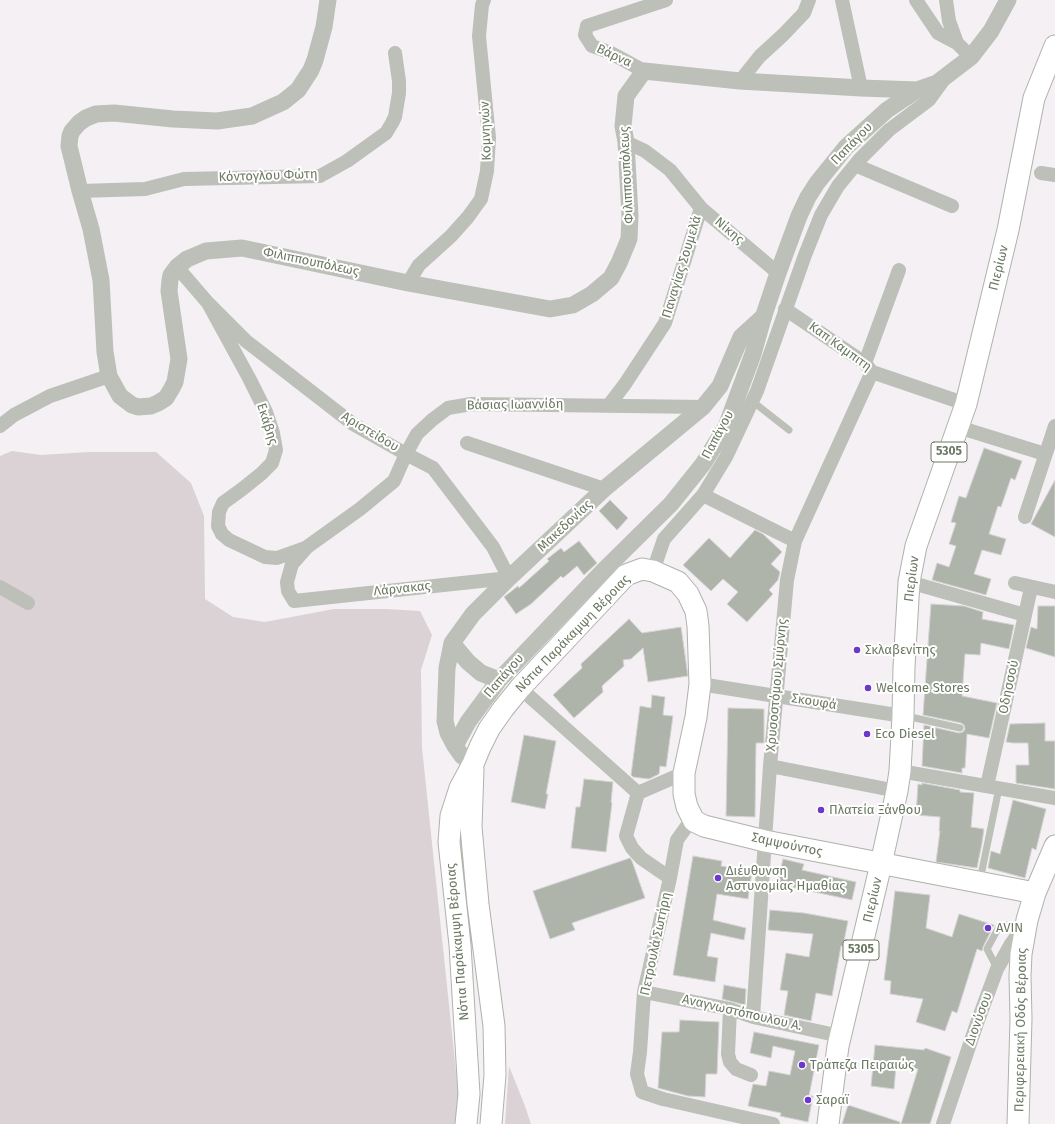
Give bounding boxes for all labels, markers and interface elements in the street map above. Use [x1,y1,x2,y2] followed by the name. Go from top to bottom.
[594,41,634,71] street label: Βάρνα
[477,101,495,161] street label: Κομνηνών
[828,120,876,168] street label: Παπάγου
[617,126,637,224] street label: Φιλιππουπόλεως
[218,166,318,186] street label: Κόντογλου Φώτη
[659,214,705,320] street label: Παναγίας Σουμελά
[711,214,747,248] street label: Νίκης
[262,244,360,280] street label: Φιλιππουπόλεως
[986,244,1012,292] street label: Πιερίων
[806,319,874,375] street label: Καπ Καμπιτη
[466,396,564,414] street label: Βάσιας Ιωαννίδη
[253,401,281,447] street label: Εκάβης
[699,408,737,462] street label: Παπάγου
[338,409,402,455] street label: Αριστείδου
[931,442,967,462] road number: 5305
[534,497,596,555] street label: Μακεδονίας
[901,555,923,603] street label: Πιερίων
[513,572,633,696] street label: Νότια Παράκαμψη Βέροιας
[373,578,431,600] street label: Λάρνακας
[763,618,791,752] street label: Χρυσοστόμου Σμύρνης
[865,642,935,658] place label: Σκλαβενίτης
[852,645,862,655] marker: Σκλαβενίτης
[481,651,527,701] street label: Παπάγου
[996,659,1022,715] street label: Οδησσού
[876,680,970,696] place label: Welcome Stores
[863,683,873,693] marker: Welcome Stores
[790,691,838,713] street label: Σκουφά
[875,726,935,742] place label: Eco Diesel
[862,729,872,739] marker: Eco Diesel
[829,802,921,818] place label: Πλατεία Ξάνθου
[816,805,826,815] marker: Πλατεία Ξάνθου
[750,830,824,860] street label: Σαμψούντος
[443,863,473,1021] street label: Νότια Παράκαμψη Βέροιας
[726,863,845,894] place label: Διέυθυνση Αστυνομίας Ημαθίας
[713,873,723,883] marker: Διέυθυνση Αστυνομίας Ημαθίας
[860,876,886,924] street label: Πιερίων
[637,891,675,997] street label: Πετρουλά Σωτήρη
[996,920,1023,936] place label: AVIN
[983,923,993,933] marker: AVIN
[843,940,879,960] road number: 5305
[1012,948,1030,1112] street label: Περιφερειακή Οδός Βέροιας
[962,990,996,1048] street label: Διονύσου
[681,992,803,1034] street label: Αναγνωστόπουλου Α.
[810,1057,914,1073] place label: Τράπεζα Πειραιώς
[797,1060,807,1070] marker: Τράπεζα Πειραιώς
[816,1092,849,1108] place label: Σαραϊ
[803,1095,813,1105] marker: Σαραϊ

